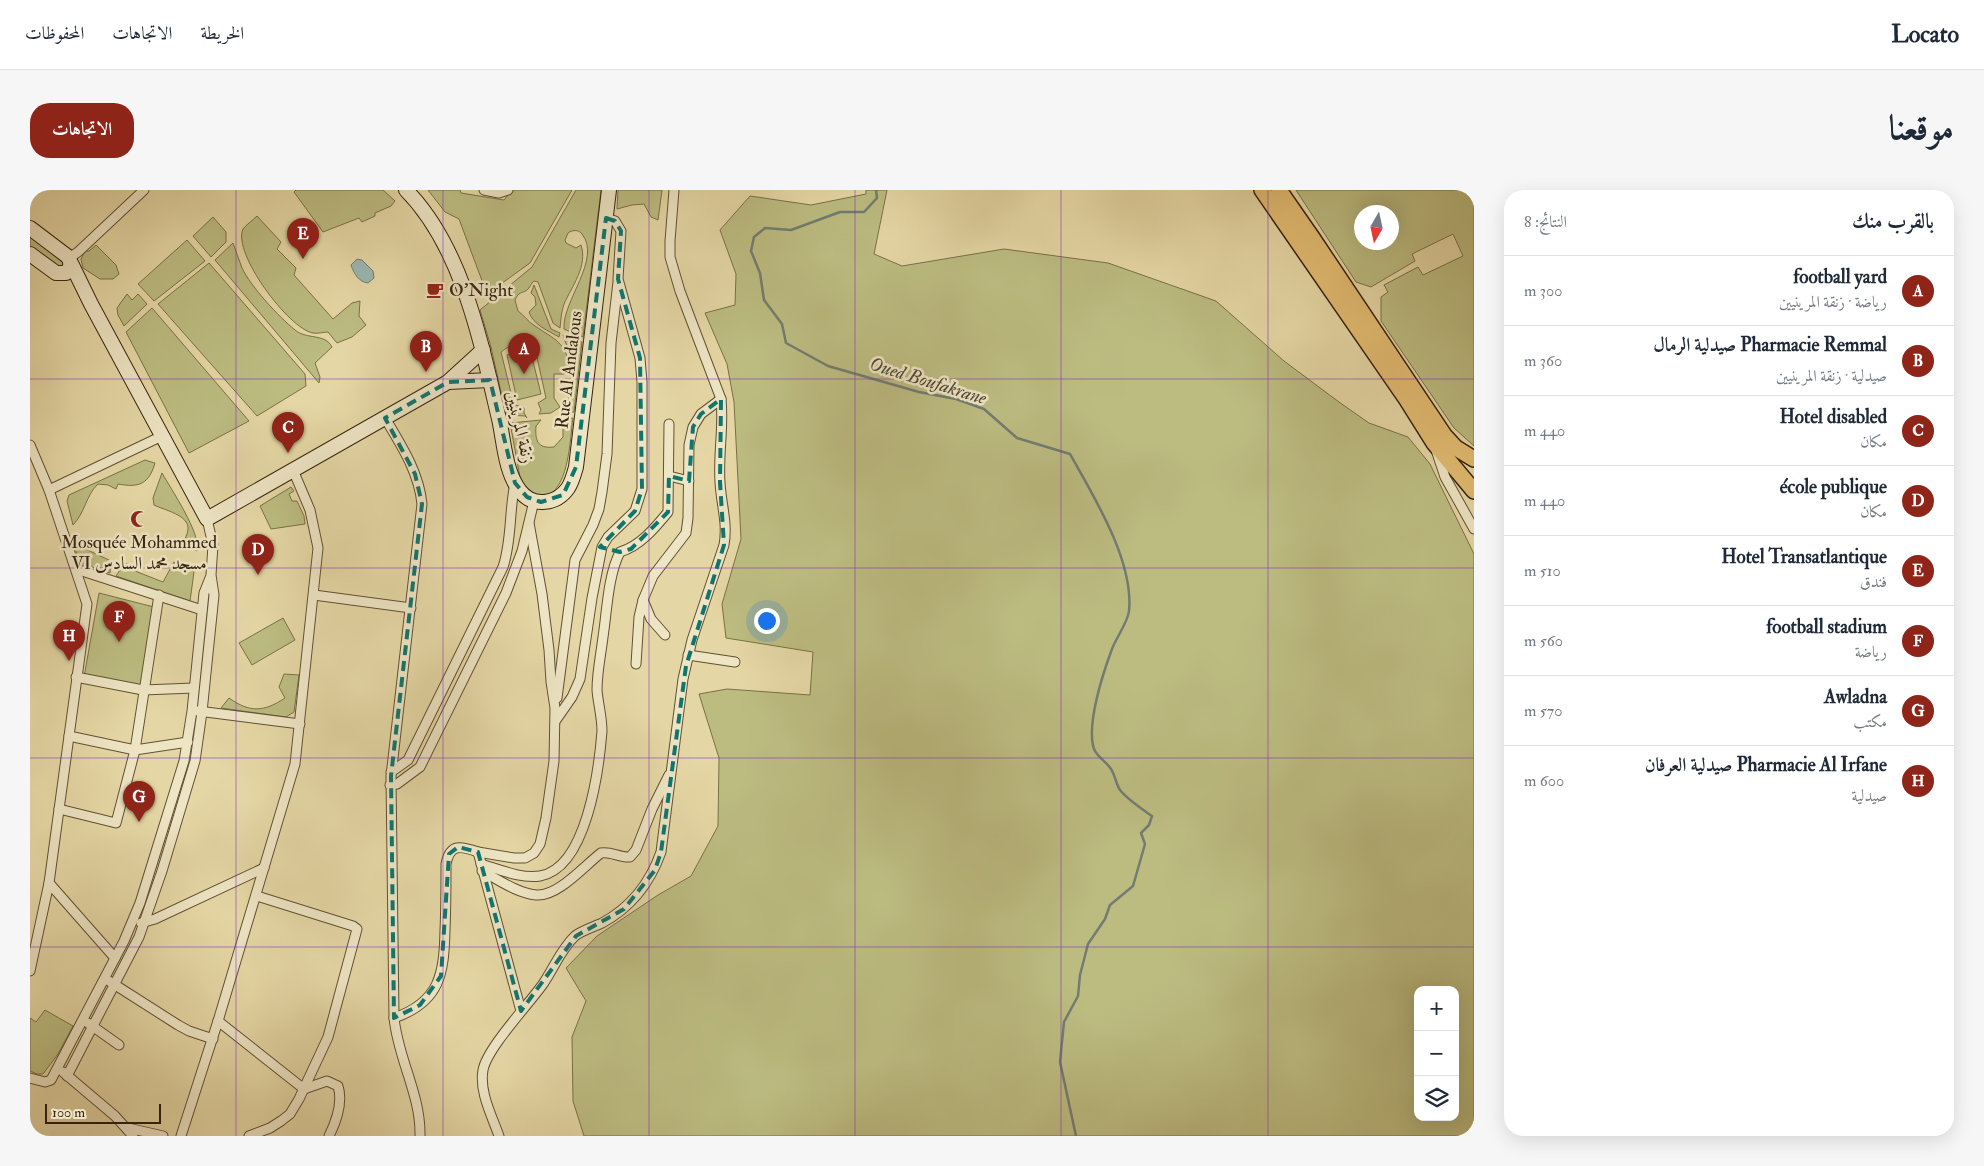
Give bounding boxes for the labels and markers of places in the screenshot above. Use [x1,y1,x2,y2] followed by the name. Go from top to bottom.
[287,218,319,259] pin: E
[449,279,513,302] place label: O'Night
[425,280,445,300] cafe icon: O'Night
[410,331,442,372] pin: B
[508,333,540,374] pin: A
[272,412,304,453] pin: C
[129,509,149,529] mosque icon: Mosquée Mohammed VI مسجد محمد السادس
[61,531,217,575] place label: Mosquée Mohammed VI مسجد محمد السادس
[242,534,274,575] pin: D
[103,601,135,642] pin: F
[53,620,85,661] pin: H
[123,781,155,822] pin: G

